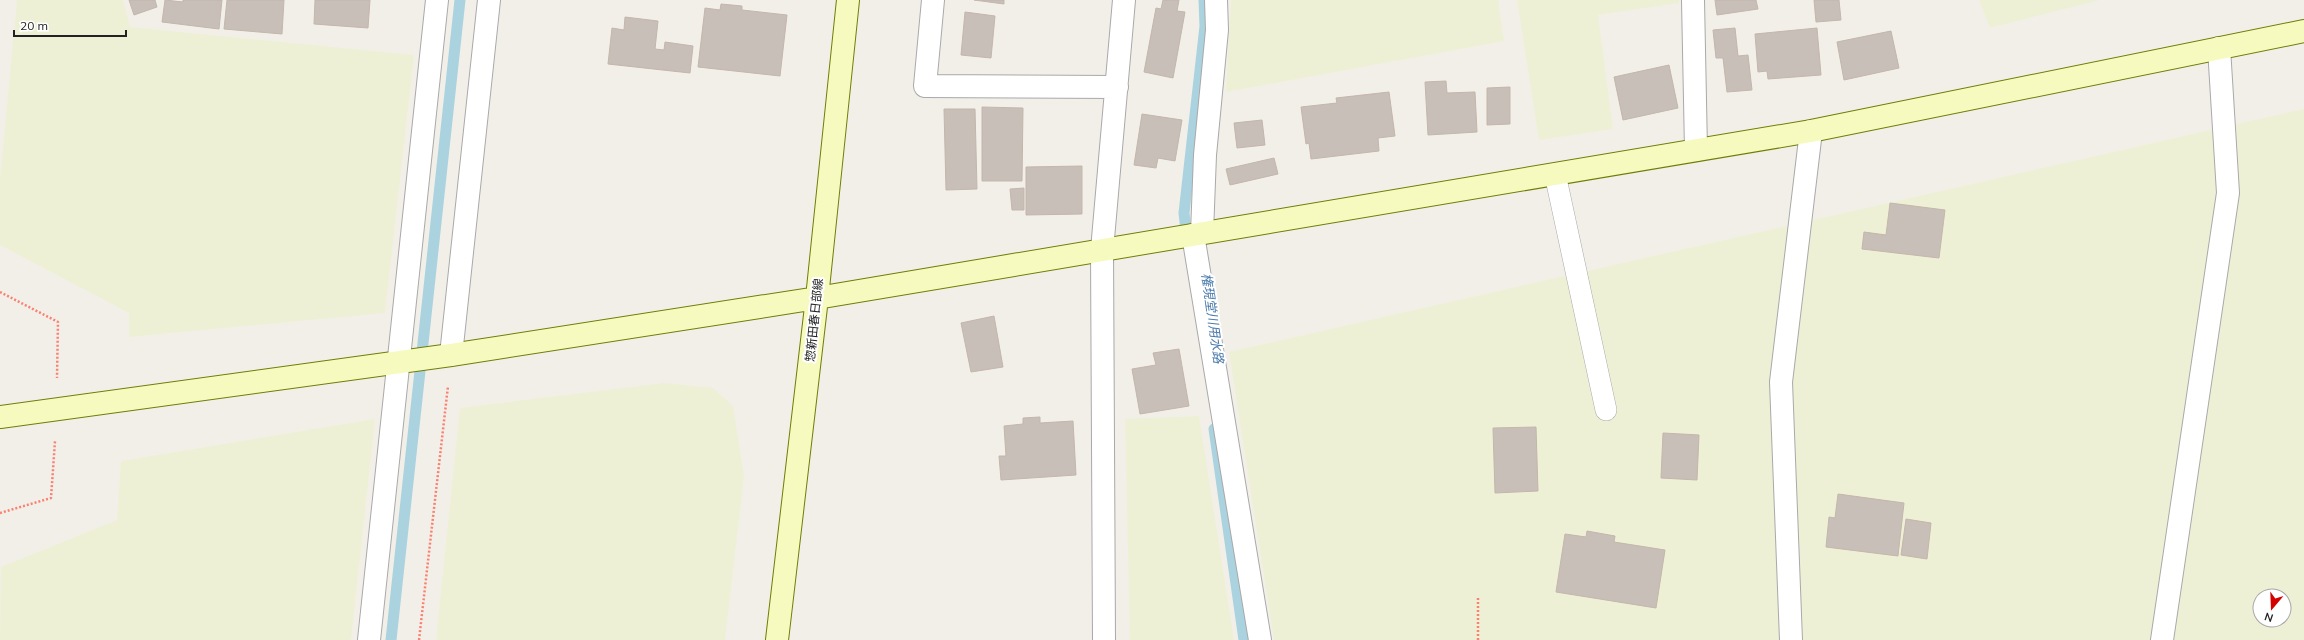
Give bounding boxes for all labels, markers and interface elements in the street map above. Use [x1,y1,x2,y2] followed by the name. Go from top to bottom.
[14,12,126,38] scale bar
[20,18,48,33] text: 20 m
[1199,272,1227,365] water label: 権現堂川用水路
[802,277,826,363] street label: 惣新田春日部線
[2252,588,2292,628] north arrow
[2263,609,2275,625] text: N

